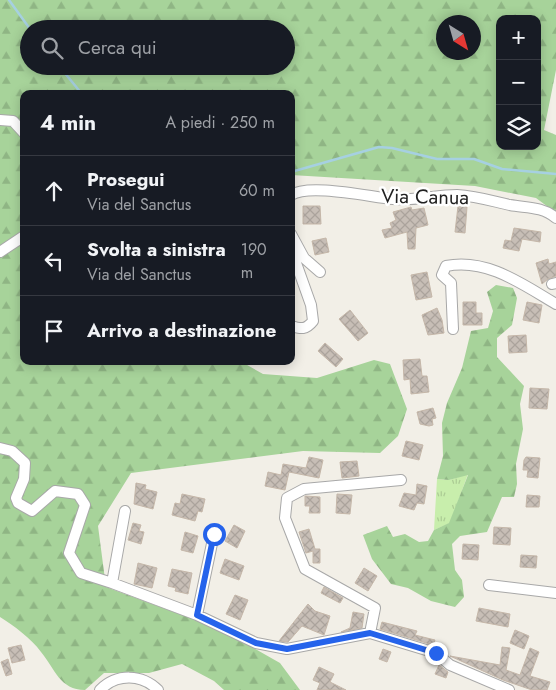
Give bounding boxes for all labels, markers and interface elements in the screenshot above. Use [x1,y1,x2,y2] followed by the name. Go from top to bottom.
[436,15,481,60] north arrow
[496,15,541,150] map controls
[496,15,541,60] button: +
[20,20,295,75] search box
[38,34,66,62] icon: search
[78,34,157,61] text: Cerca qui
[496,60,541,105] button: −
[496,105,541,150] button: layers
[40,108,96,138] text: 4 min
[165,111,275,134] text: A piedi · 250 m
[87,166,165,193] text: Prosegui
[40,177,68,205] icon: ahead
[239,179,275,202] text: 60 m
[381,182,469,212] street label: Via Canua
[87,193,191,216] text: Via del Sanctus
[87,236,226,263] text: Svolta a sinistra
[241,238,267,284] text: 190 m
[40,247,68,275] icon: left
[87,263,191,286] text: Via del Sanctus
[40,317,68,345] icon: arrive
[87,317,276,344] text: Arrivo a destinazione
[203,523,226,546] route start
[425,642,448,665] route end

